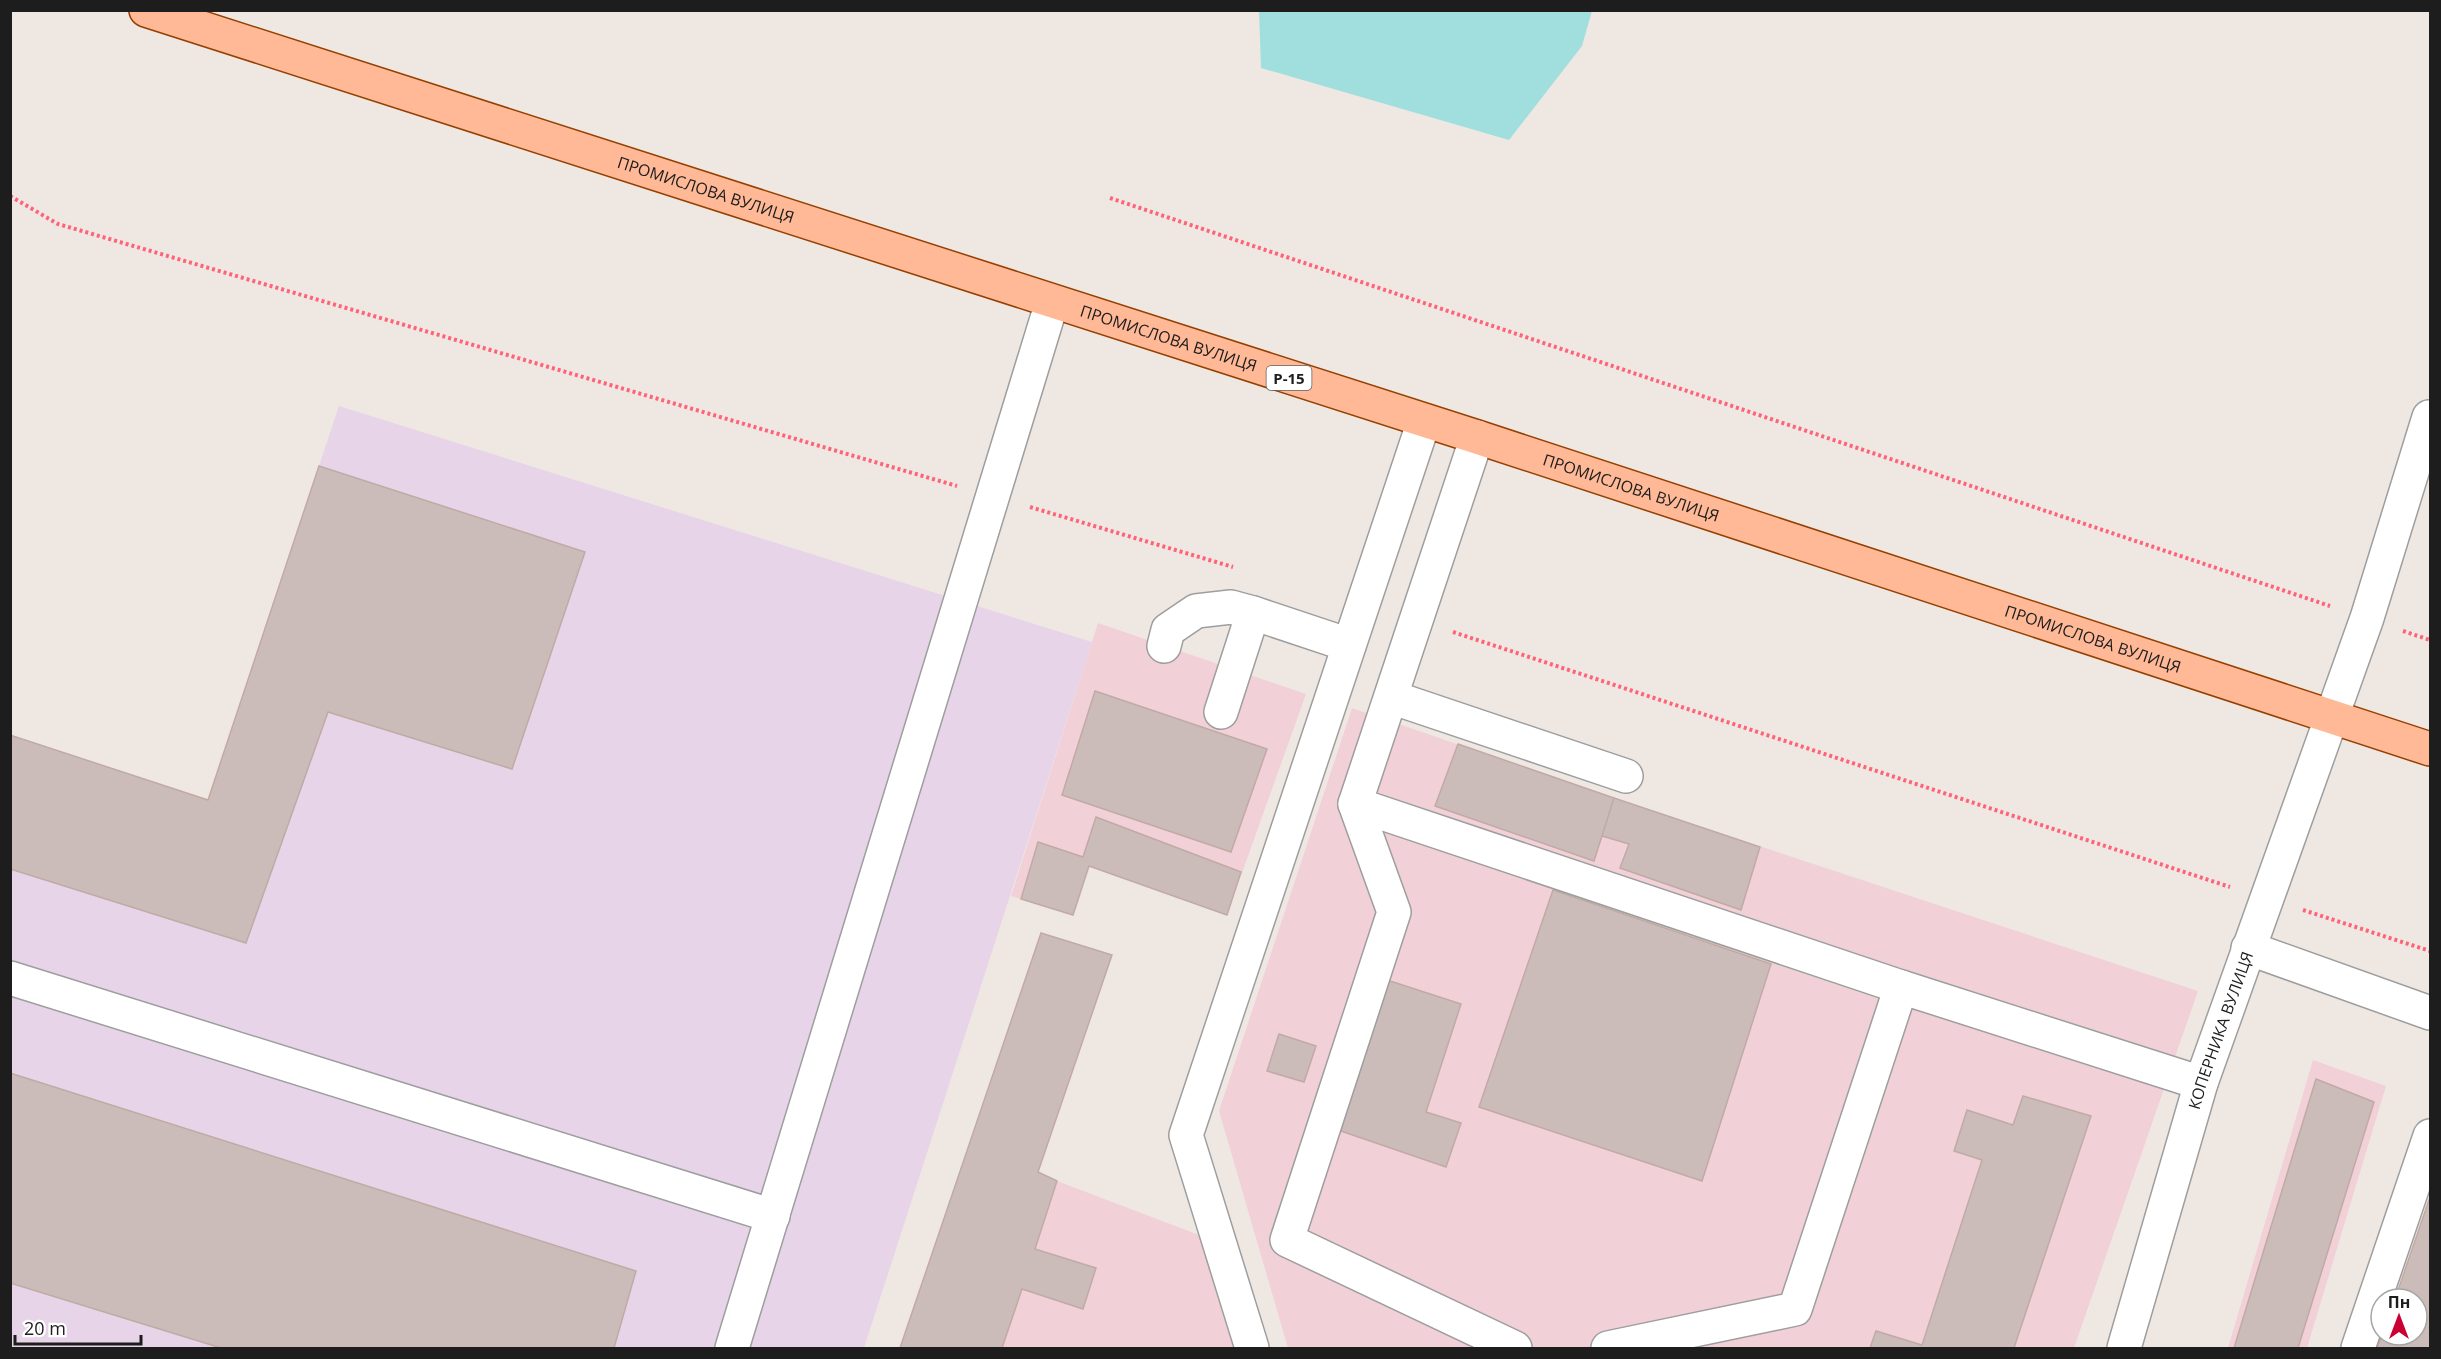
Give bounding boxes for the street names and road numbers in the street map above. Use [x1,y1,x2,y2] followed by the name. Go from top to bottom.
[615,151,797,228] street label: ПРОМИСЛОВА ВУЛИЦЯ
[1078,299,1260,377] street label: ПРОМИСЛОВА ВУЛИЦЯ
[1266,366,1312,390] road number: Р-15
[1540,448,1722,527] street label: ПРОМИСЛОВА ВУЛИЦЯ
[2002,600,2184,678] street label: ПРОМИСЛОВА ВУЛИЦЯ
[2183,948,2258,1112] street label: КОПЕРНИКА ВУЛИЦЯ

